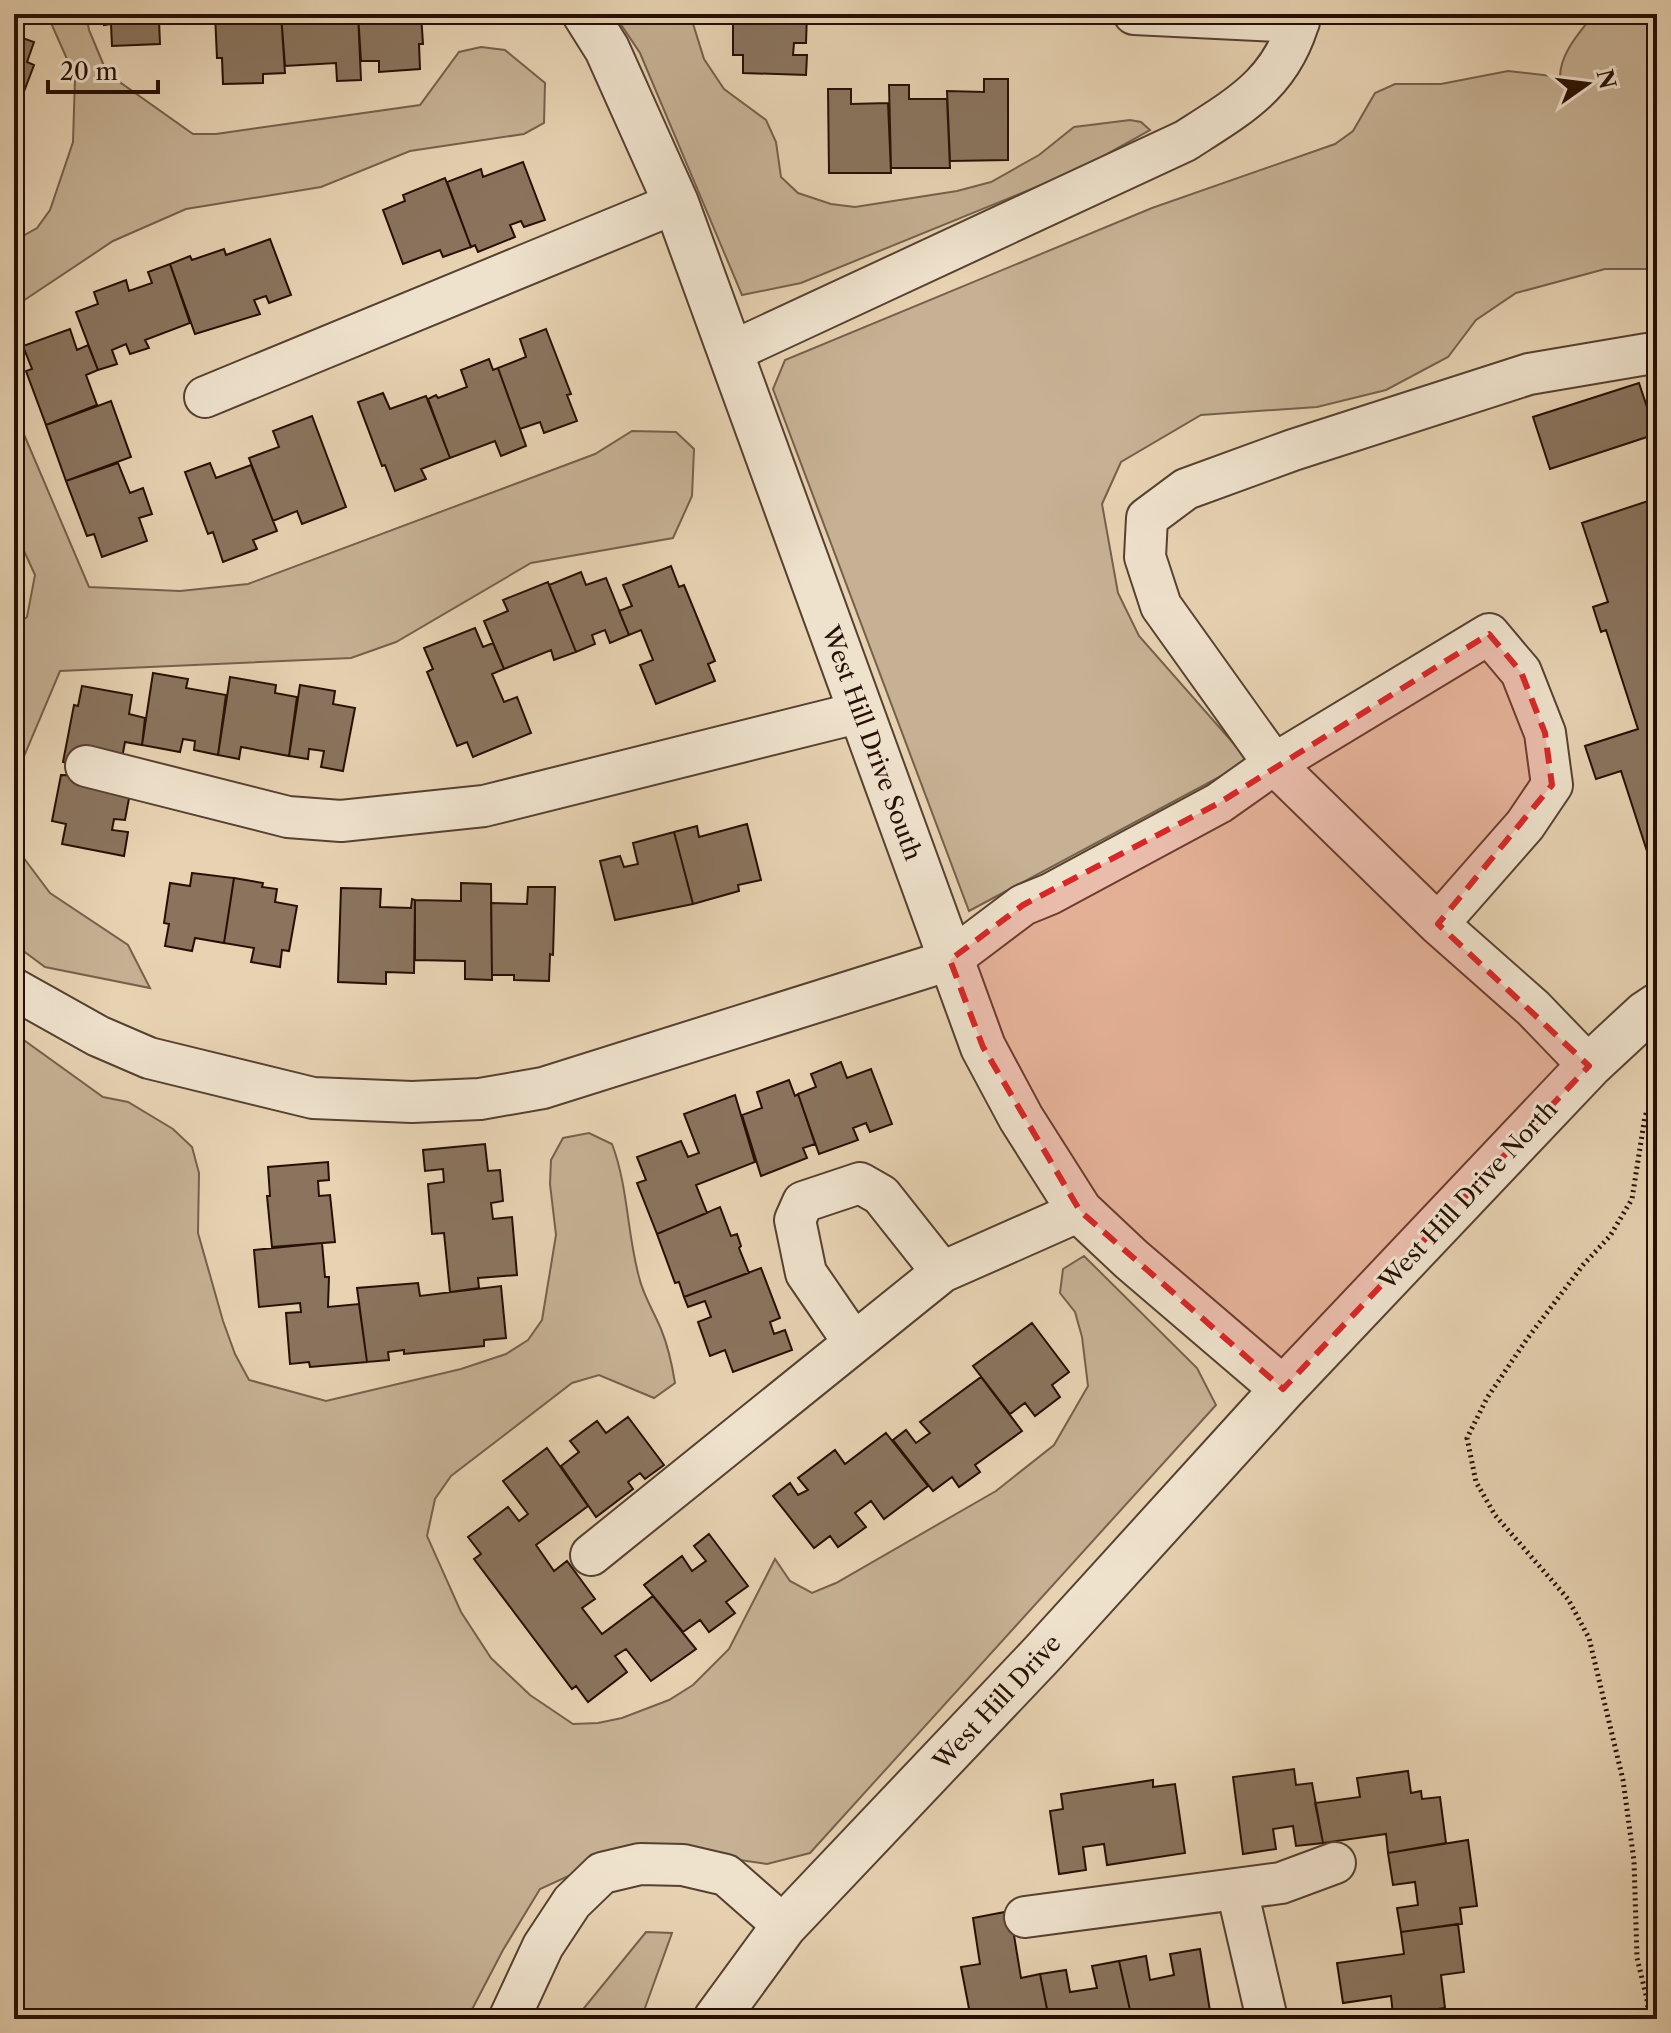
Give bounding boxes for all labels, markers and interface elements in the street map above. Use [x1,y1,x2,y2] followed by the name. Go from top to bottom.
[48,44,158,94] scale bar
[1547,44,1627,124] north arrow
[60,57,118,86] text: 20 m
[1591,67,1621,92] text: N
[816,621,928,864] street label: West Hill Drive South
[1372,1095,1563,1296] street label: West Hill Drive North
[926,1629,1067,1776] street label: West Hill Drive

